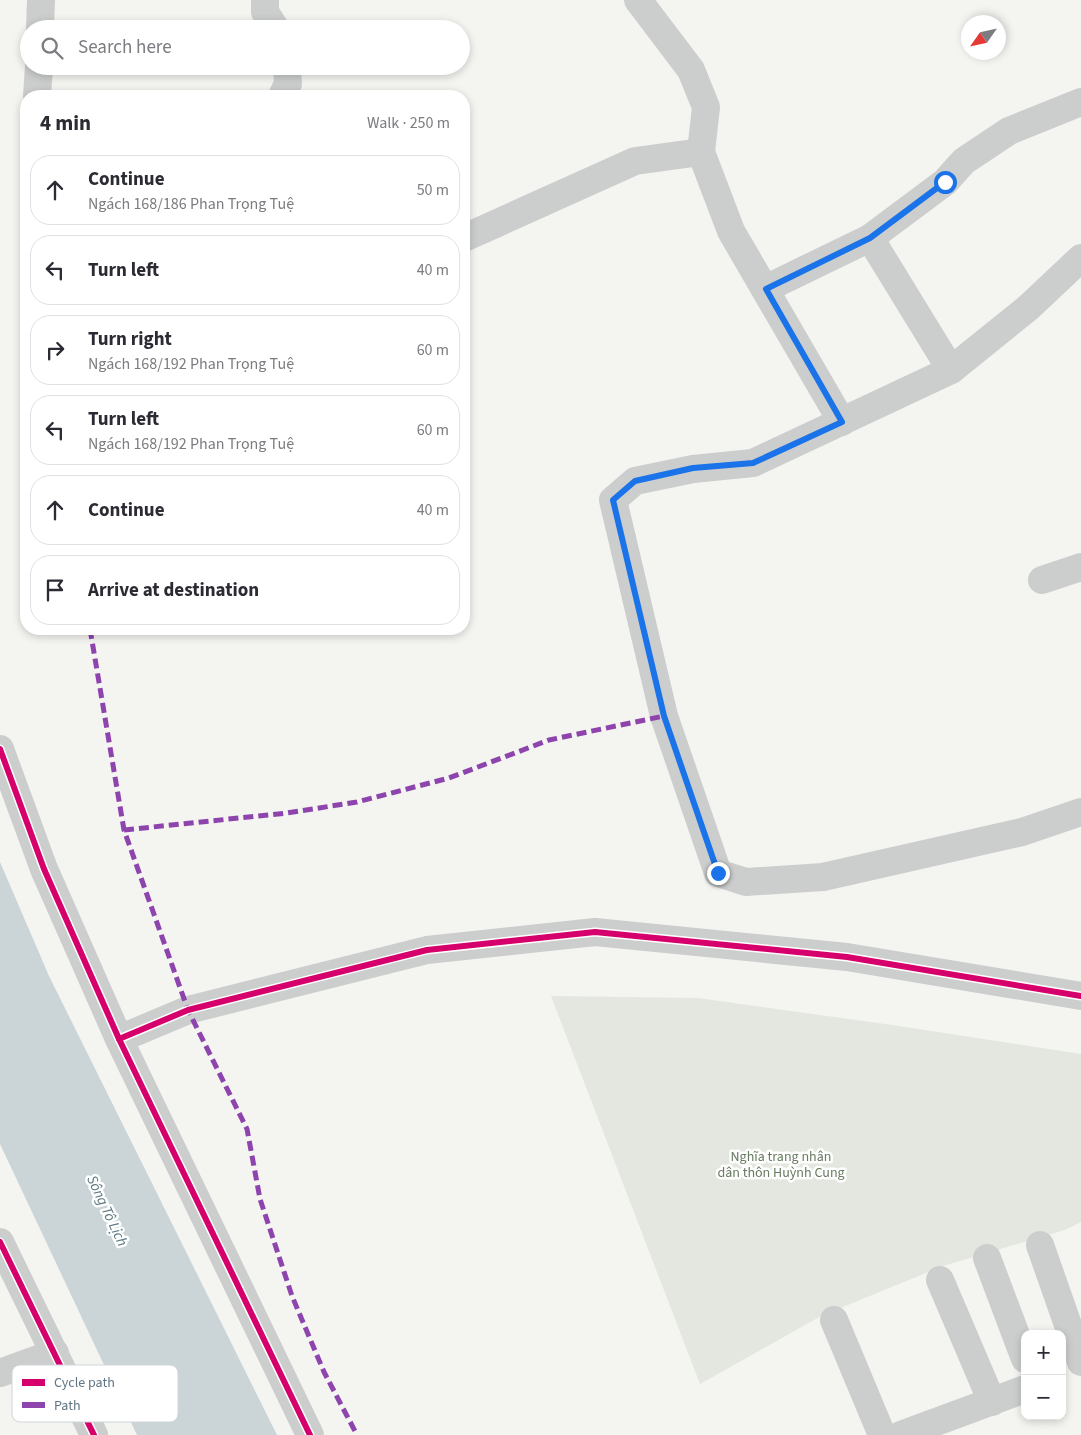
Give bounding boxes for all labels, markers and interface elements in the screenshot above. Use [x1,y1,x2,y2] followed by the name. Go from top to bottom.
[961,15,1006,60] north arrow
[20,20,470,75] search box
[38,34,66,62] icon: search
[78,34,172,61] text: Search here
[40,108,91,138] text: 4 min
[367,112,450,134] text: Walk · 250 m
[88,166,165,193] text: Continue
[934,171,957,194] route start
[41,176,69,204] icon: ahead
[417,179,449,201] text: 50 m
[88,193,294,215] text: Ngách 168/186 Phan Trọng Tuệ
[41,256,69,284] icon: left
[88,257,159,284] text: Turn left
[417,259,449,281] text: 40 m
[88,326,172,353] text: Turn right
[41,336,69,364] icon: right
[417,339,449,361] text: 60 m
[88,353,294,375] text: Ngách 168/192 Phan Trọng Tuệ
[88,406,159,433] text: Turn left
[41,416,69,444] icon: left
[417,419,449,441] text: 60 m
[88,433,294,455] text: Ngách 168/192 Phan Trọng Tuệ
[41,496,69,524] icon: ahead
[88,497,165,524] text: Continue
[417,499,449,521] text: 40 m
[41,576,69,604] icon: arrive
[88,577,259,604] text: Arrive at destination
[707,862,730,885] route end
[717,1147,845,1183] park label: Nghĩa trang nhân dân thôn Huỳnh Cung
[81,1172,133,1250] water label: Sông Tô Lịch
[1021,1330,1066,1420] map controls
[1021,1330,1066,1375] button: +
[12,1365,178,1422] legend
[54,1373,115,1393] text: Cycle path
[1021,1375,1066,1420] button: −
[54,1396,81,1416] text: Path

